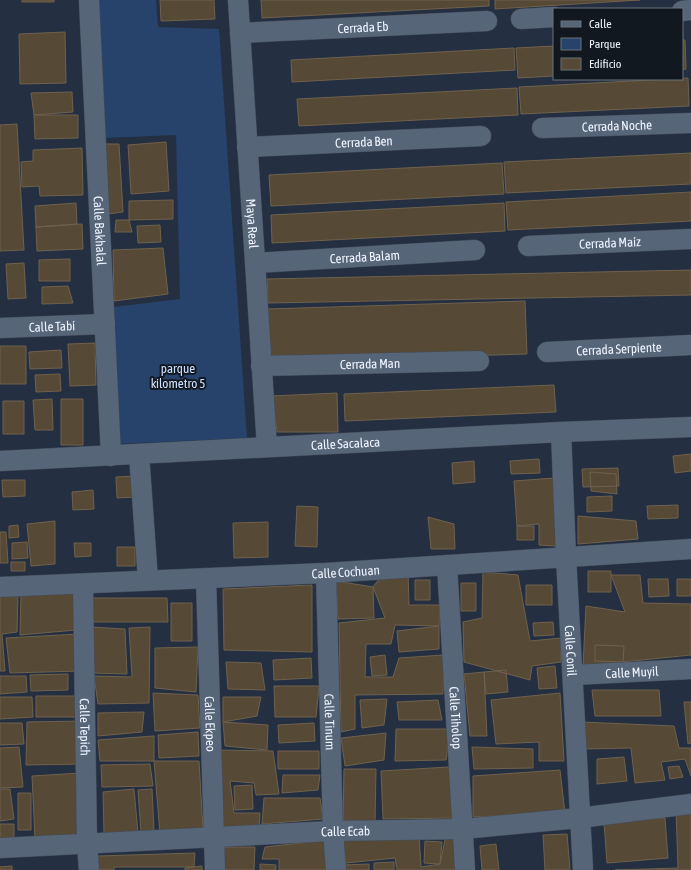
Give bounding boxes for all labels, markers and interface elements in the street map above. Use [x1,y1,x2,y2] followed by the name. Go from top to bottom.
[553,8,683,80] legend
[589,17,612,31] text: Calle
[337,19,389,36] street label: Cerrada Eb
[589,37,621,51] text: Parque
[589,57,622,71] text: Edificio
[582,117,652,135] street label: Cerrada Noche
[335,133,393,151] street label: Cerrada Ben
[90,196,109,266] street label: Calle Bakhalal
[243,198,261,249] street label: Maya Real
[579,234,641,252] street label: Cerrada Maíz
[329,247,400,267] street label: Cerrada Balam
[29,318,75,335] street label: Calle Tabí
[576,339,662,359] street label: Cerrada Serpiente
[340,356,400,372] street label: Cerrada Man
[151,361,205,391] park label: parque kilometro 5
[311,434,380,453] street label: Calle Sacalaca
[311,562,380,582] street label: Calle Cochuan
[562,625,579,677] street label: Calle Conil
[605,664,659,681] street label: Calle Muyil
[446,686,465,750] street label: Calle Tiholop
[321,693,338,751] street label: Calle Tinum
[202,696,218,752] street label: Calle Ekpeo
[77,698,93,756] street label: Calle Tepich
[321,823,370,840] street label: Calle Ecab

